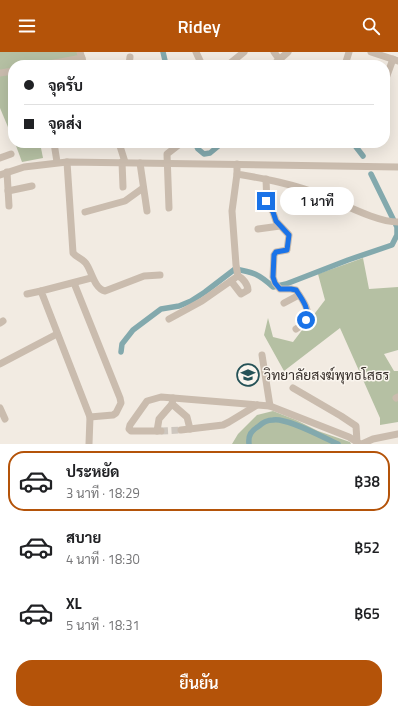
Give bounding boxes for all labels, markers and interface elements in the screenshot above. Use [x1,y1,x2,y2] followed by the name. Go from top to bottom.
[177,13,221,40] text: Ridey
[16,15,38,37] icon: menu
[360,15,382,37] icon: search
[48,74,83,97] text: จุดรับ
[48,112,82,135] text: จุดส่ง
[280,187,354,215] callout: 1 นาที
[300,191,334,211] text: 1 นาที
[257,192,275,210] route end
[297,311,315,329] route start
[235,362,261,388] school or university icon: วิทยาลัยสงฆ์พุทธโสธร
[263,364,390,385] place label: วิทยาลัยสงฆ์พุทธโสธร
[66,460,119,483] text: ประหยัด
[18,463,54,499] icon: car
[354,470,380,493] text: ฿38
[66,483,140,503] text: 3 นาที · 18:29
[66,526,101,549] text: สบาย
[18,529,54,565] icon: car
[354,536,380,559] text: ฿52
[66,549,140,569] text: 4 นาที · 18:30
[66,592,82,615] text: XL
[18,595,54,631] icon: car
[354,602,380,625] text: ฿65
[66,615,140,635] text: 5 นาที · 18:31
[16,660,382,706] button: ยืนยัน

